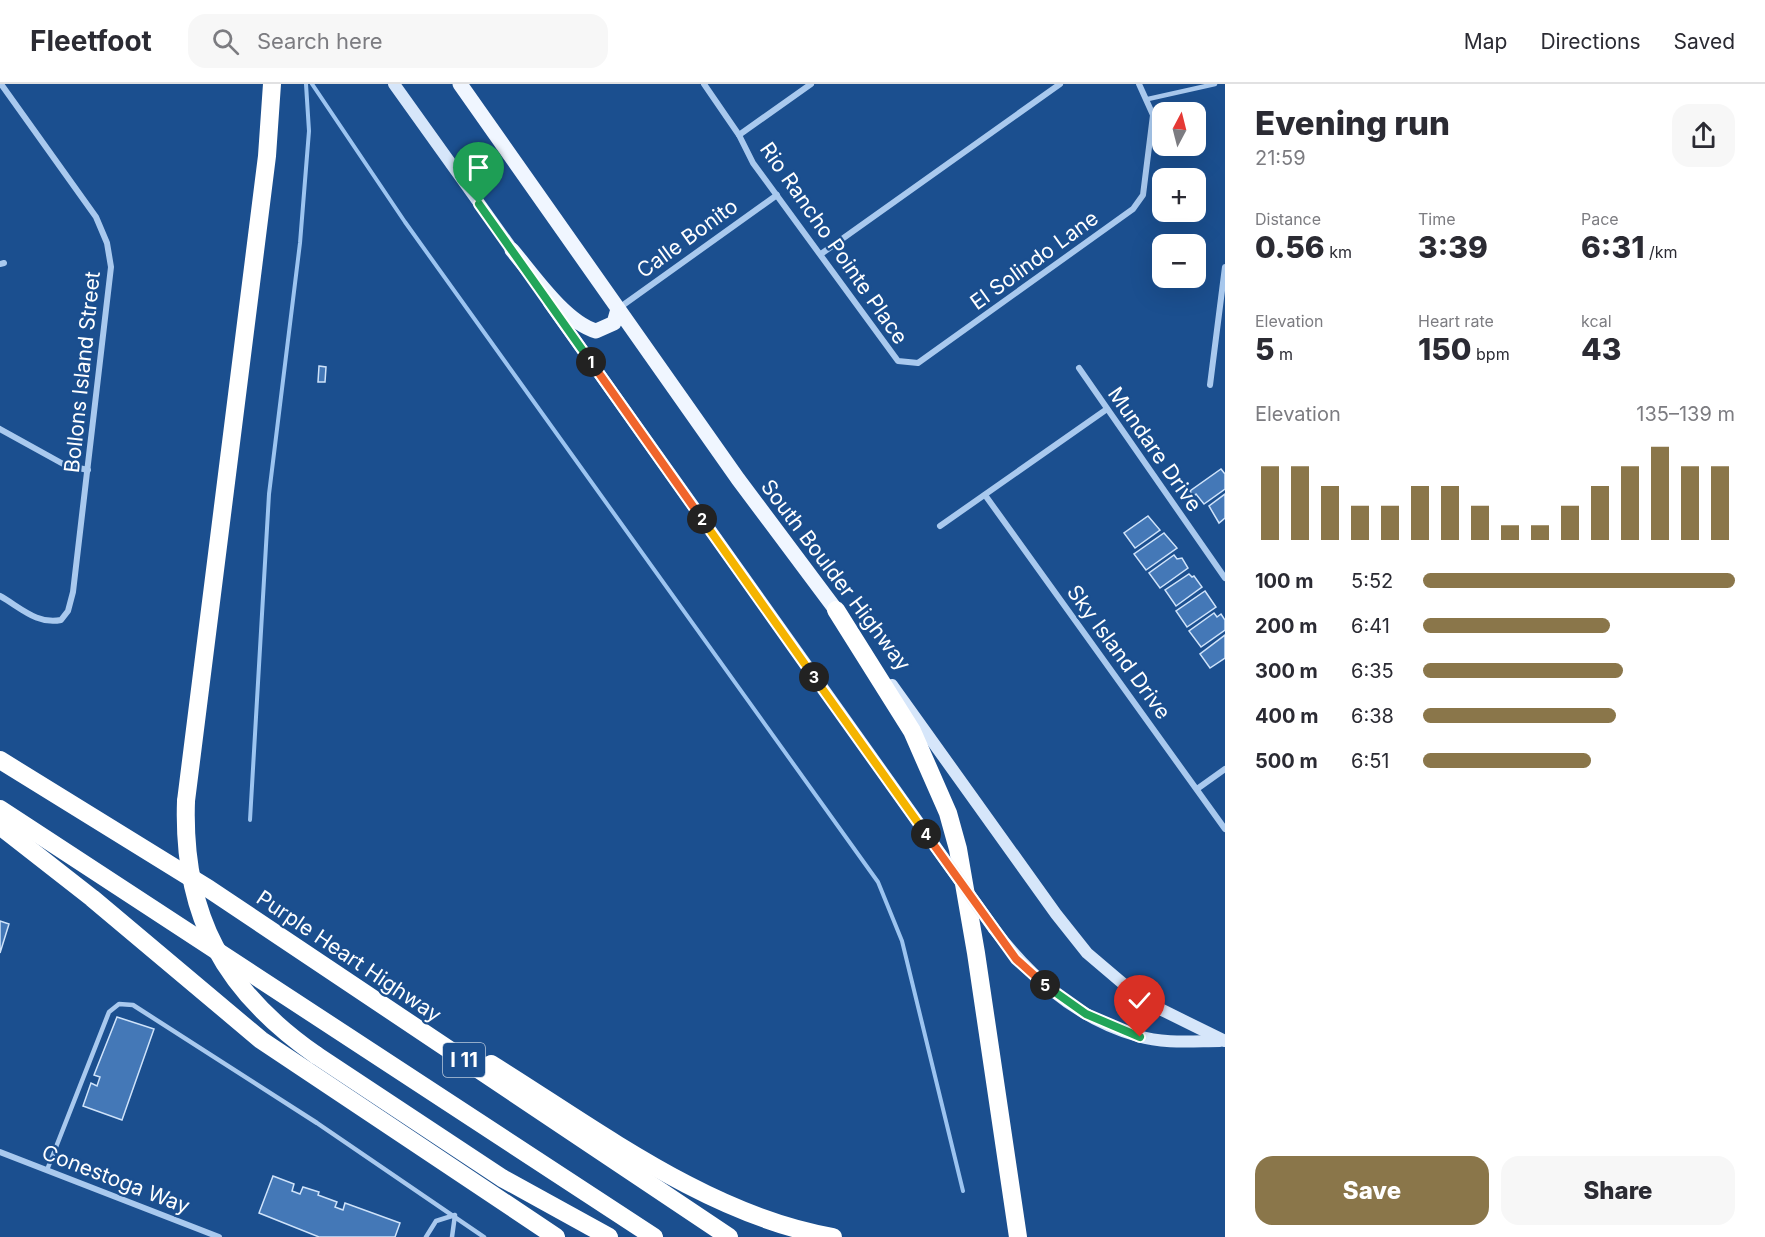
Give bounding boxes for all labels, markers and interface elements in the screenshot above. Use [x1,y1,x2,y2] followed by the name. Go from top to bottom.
[188,14,608,68] search box
[30,24,152,58] text: Fleetfoot
[209,25,242,58] icon: search
[257,28,383,54] text: Search here
[1464,29,1507,54] text: Map
[1540,29,1641,54] text: Directions
[1674,29,1735,54] text: Saved
[1152,102,1206,156] north arrow
[1152,102,1206,288] map controls
[1255,103,1450,143] text: Evening run
[1672,104,1735,167] button: share
[755,137,913,349] street label: Rio Rancho Pointe Place
[453,142,504,204] pin
[1255,146,1306,170] text: 21:59
[462,151,495,184] icon: arrive
[1152,168,1206,222] button: +
[632,193,742,283] street label: Calle Bonito
[965,205,1103,315] street label: El Solindo Lane
[1255,209,1321,229] text: Distance
[1418,209,1456,229] text: Time
[1581,209,1619,229] text: Pace
[1255,229,1325,265] text: 0.56
[1418,229,1488,265] text: 3:39
[1581,229,1644,265] text: 6:31
[1152,234,1206,288] button: −
[1325,242,1352,262] text: km
[1644,242,1677,262] text: /km
[59,270,105,474] street label: Bollons Island Street
[1255,311,1324,331] text: Elevation
[1418,311,1494,331] text: Heart rate
[1581,311,1612,331] text: kcal
[1255,331,1275,367] text: 5
[1418,331,1472,367] text: 150
[1581,331,1621,367] text: 43
[1275,344,1293,364] text: m
[1472,344,1510,364] text: bpm
[576,347,606,377] pin: 1
[588,352,594,372] text: 1
[1103,382,1207,516] street label: Mundare Drive
[1255,402,1341,426] text: Elevation
[1636,402,1735,426] text: 135–139 m
[756,474,916,676] street label: South Boulder Highway
[687,504,717,534] pin: 2
[697,509,707,529] text: 2
[1255,569,1314,593] text: 100 m
[1351,569,1393,593] text: 5:52
[1062,580,1176,724] street label: Sky Island Drive
[1255,614,1318,638] text: 200 m
[1351,614,1390,638] text: 6:41
[1255,659,1318,683] text: 300 m
[1351,659,1394,683] text: 6:35
[799,662,829,692] pin: 3
[809,667,819,687] text: 3
[1255,704,1319,728] text: 400 m
[1351,704,1394,728] text: 6:38
[1255,749,1318,773] text: 500 m
[1351,749,1389,773] text: 6:51
[911,819,941,849] pin: 4
[921,824,931,844] text: 4
[252,885,446,1027] street label: Purple Heart Highway
[1030,970,1060,1000] pin: 5
[1040,975,1050,995] text: 5
[1114,975,1165,1037] pin
[1123,984,1156,1017] icon: check
[443,1043,485,1077] road number: I 11
[39,1139,194,1219] street label: Conestoga Way
[1255,1156,1489,1225] button: Save
[1501,1156,1735,1225] button: Share

